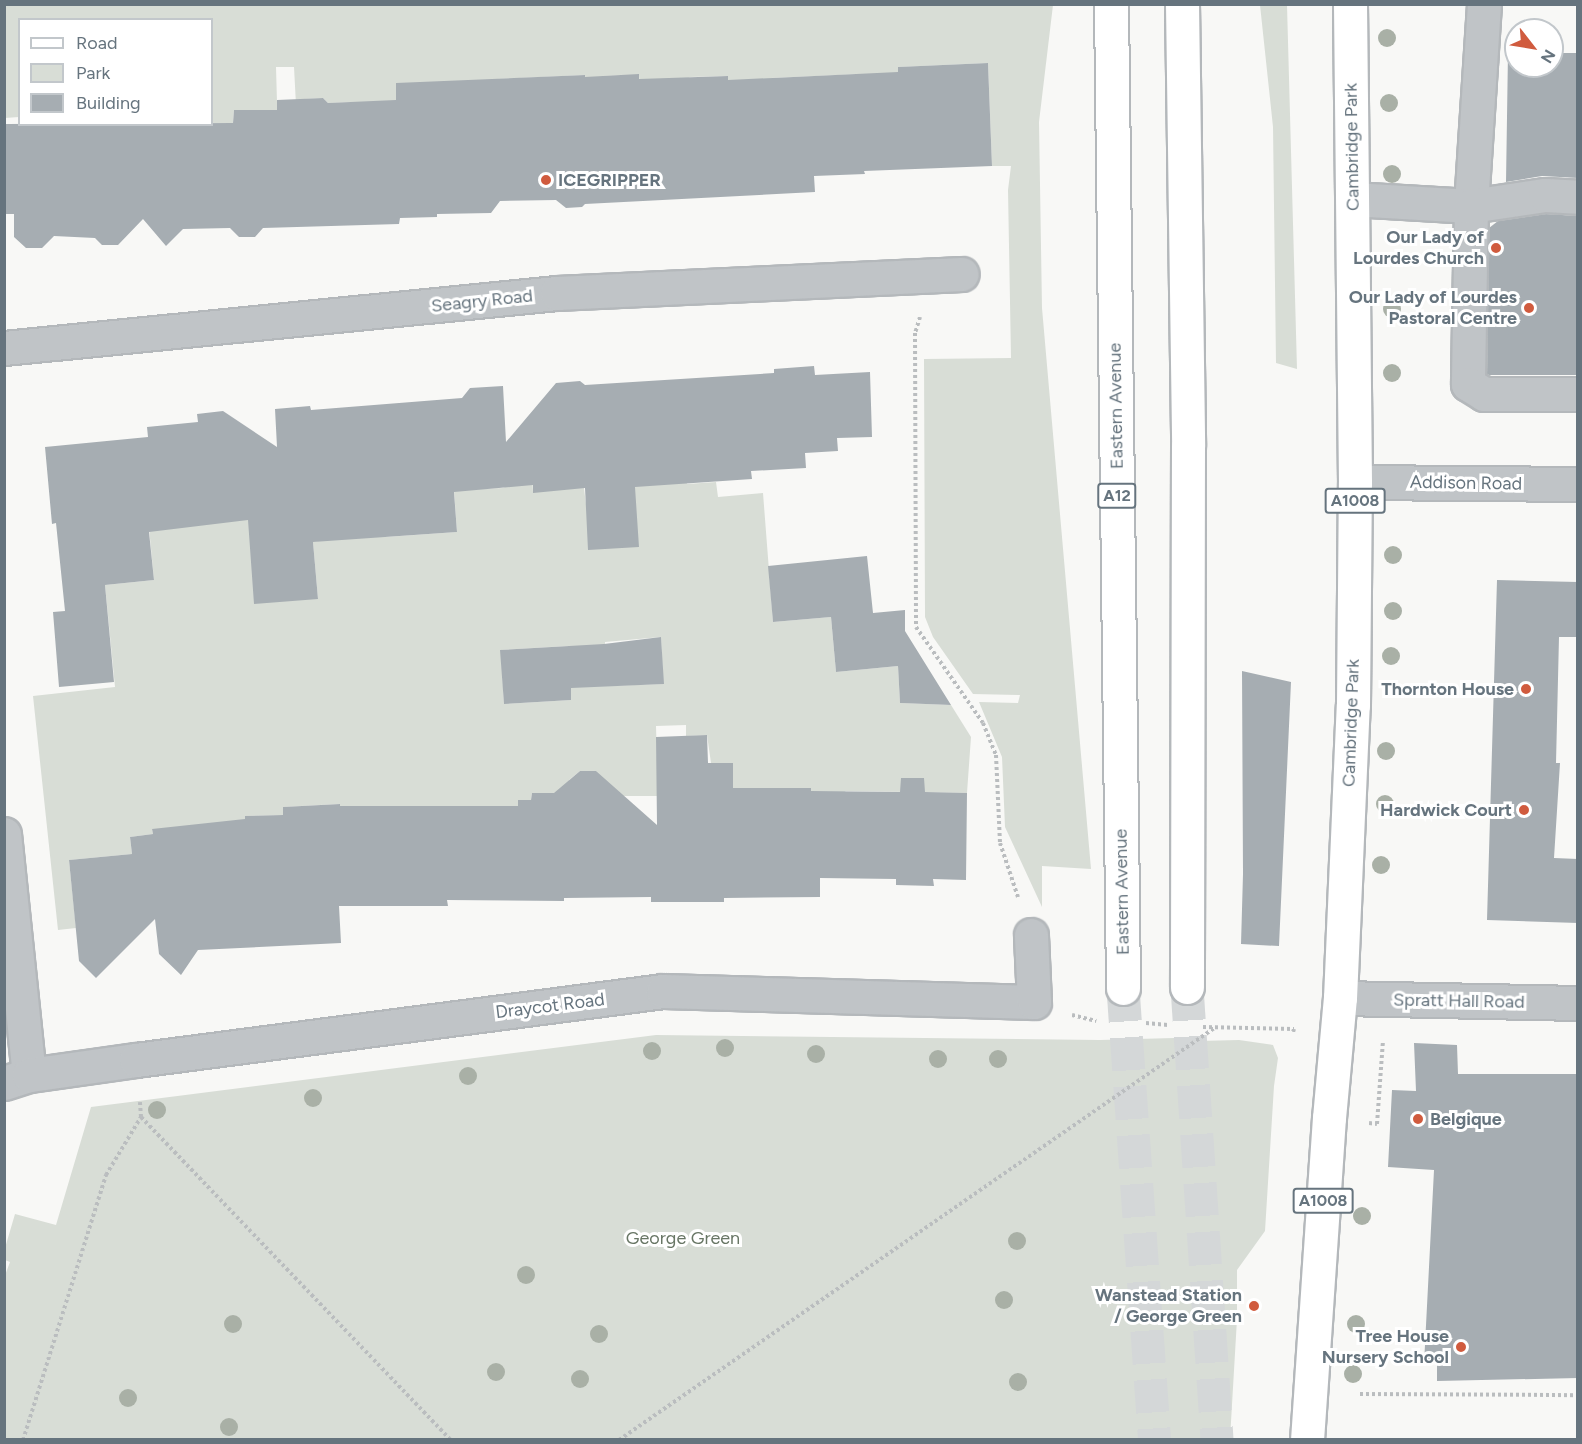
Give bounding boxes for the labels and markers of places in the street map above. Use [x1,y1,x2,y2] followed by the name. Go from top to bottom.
[558,169,661,191] place label: ICEGRIPPER
[539,173,553,187] marker: ICEGRIPPER
[1353,227,1484,270] place label: Our Lady of Lourdes Church
[1489,241,1503,255] marker: Our Lady of Lourdes Church
[1349,287,1517,330] place label: Our Lady of Lourdes Pastoral Centre
[1522,301,1536,315] marker: Our Lady of Lourdes Pastoral Centre
[1381,678,1514,700] place label: Thornton House
[1519,682,1533,696] marker: Thornton House
[1380,799,1512,821] place label: Hardwick Court
[1517,803,1531,817] marker: Hardwick Court
[1430,1108,1502,1130] place label: Belgique
[1411,1112,1425,1126] marker: Belgique
[1095,1285,1242,1328] place label: Wanstead Station / George Green
[1247,1299,1261,1313] marker: Wanstead Station / George Green
[1322,1326,1449,1368] place label: Tree House Nursery School
[1454,1340,1468,1354] marker: Tree House Nursery School

